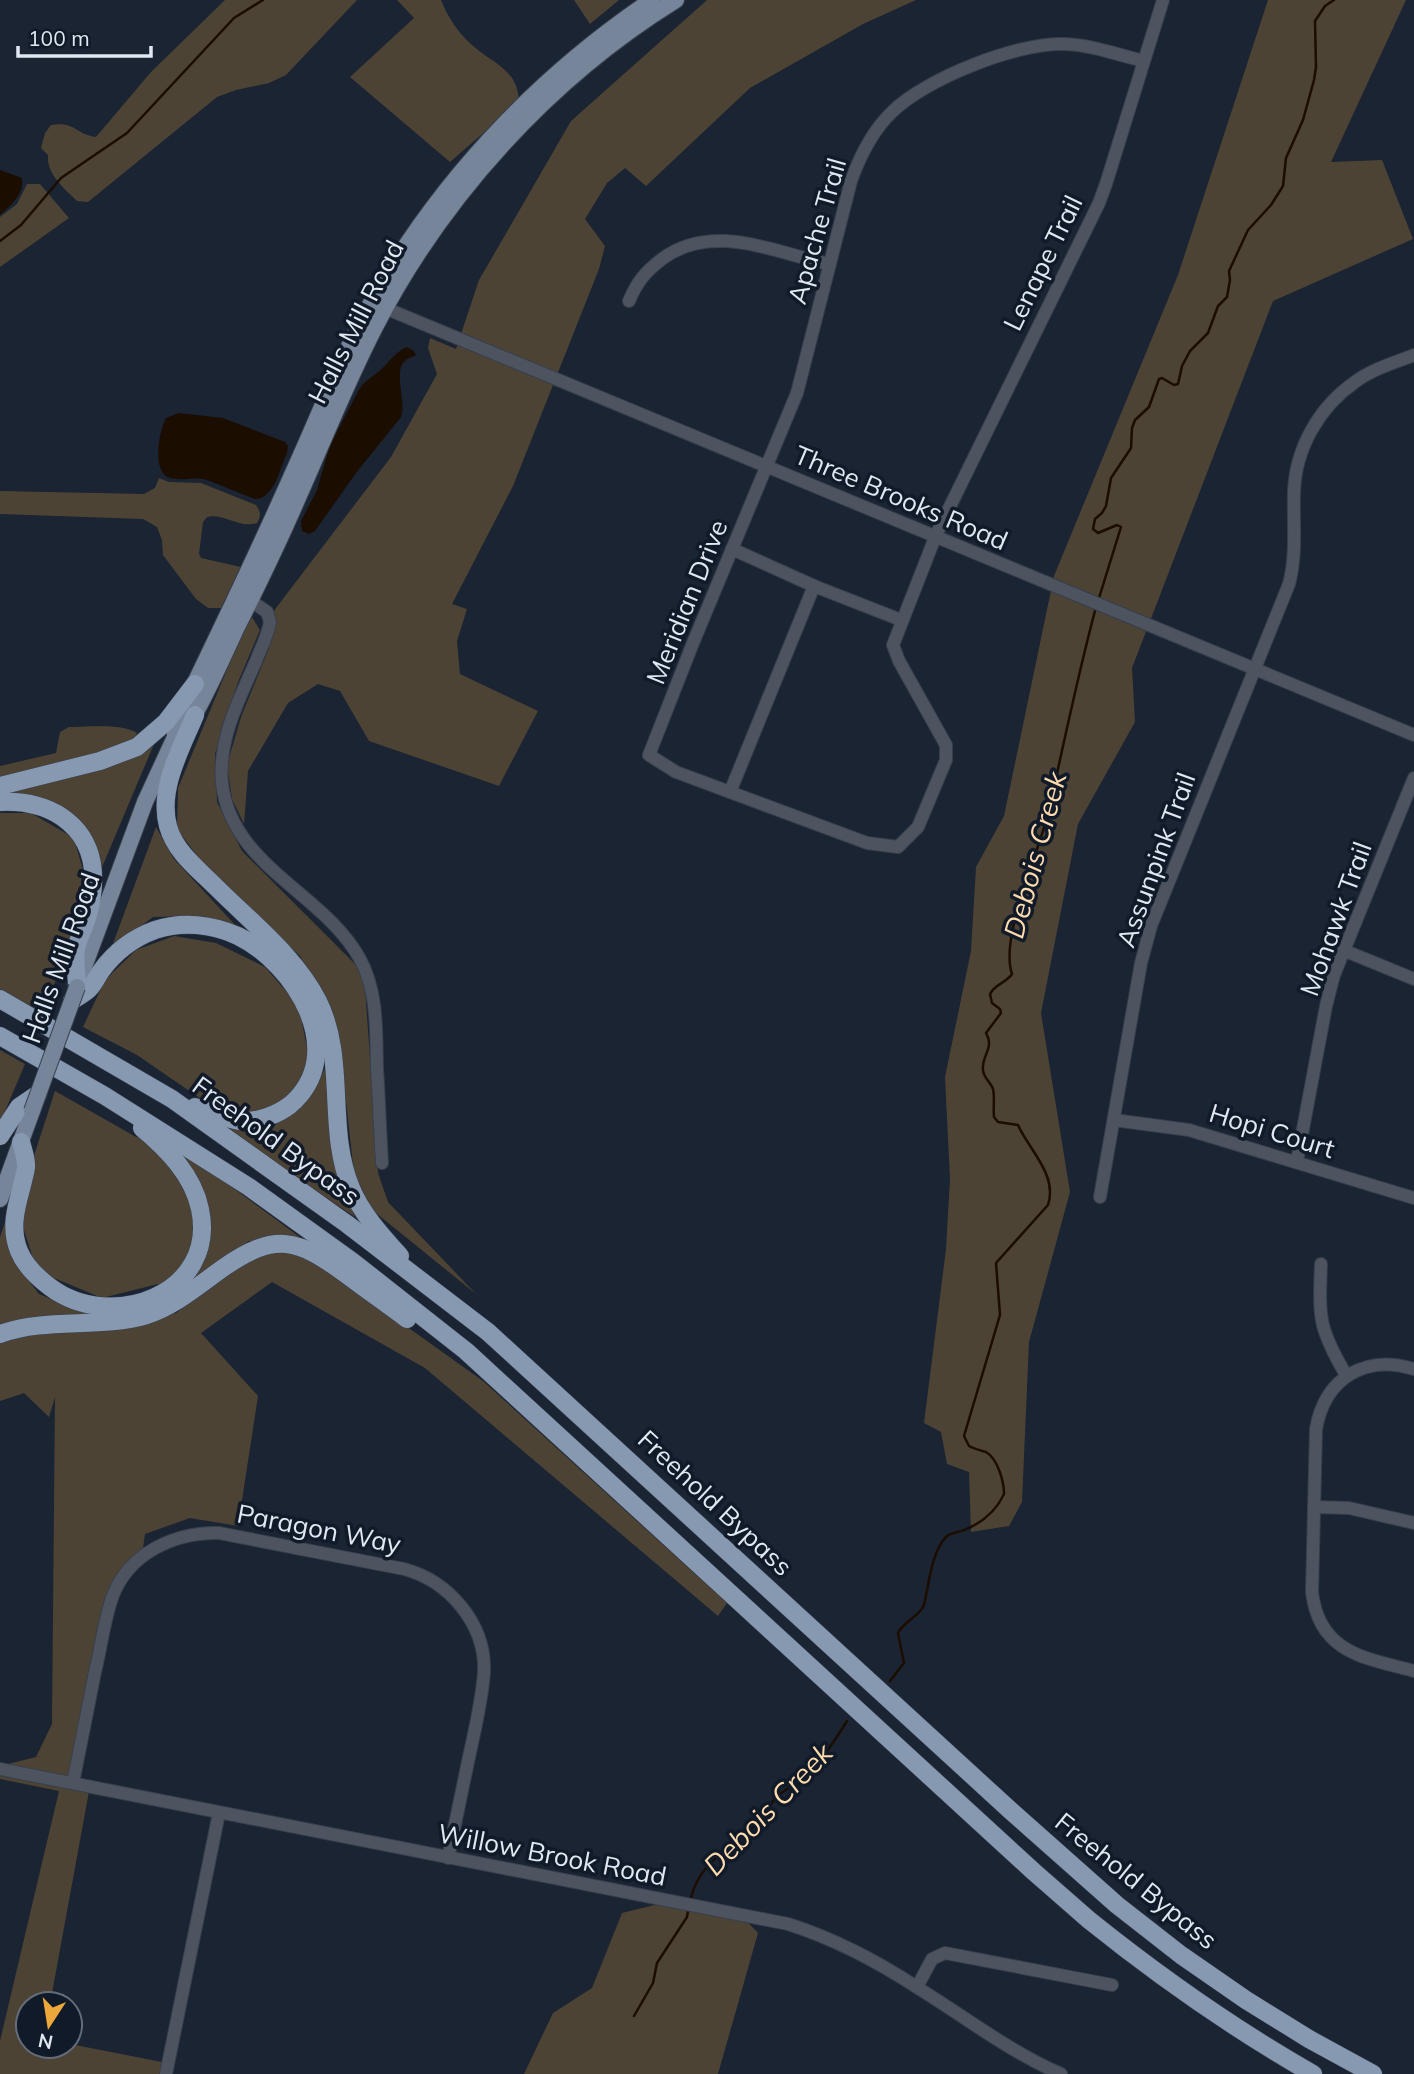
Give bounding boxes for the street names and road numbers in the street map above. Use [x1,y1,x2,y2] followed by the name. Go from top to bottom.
[780,154,853,308] street label: Apache Trail
[996,190,1090,336] street label: Lenape Trail
[300,235,411,409] street label: Halls Mill Road
[790,438,1013,557] street label: Three Brooks Road
[639,515,734,689] street label: Meridian Drive
[1109,768,1202,952] street label: Assunpink Trail
[1292,837,1379,1000] street label: Mohawk Trail
[14,868,107,1048] street label: Halls Mill Road
[186,1069,367,1212] street label: Freehold Bypass
[1205,1096,1339,1165] street label: Hopi Court
[631,1423,799,1583] street label: Freehold Bypass
[234,1496,404,1561] street label: Paragon Way
[1049,1805,1224,1956] street label: Freehold Bypass
[435,1816,669,1893] street label: Willow Brook Road

